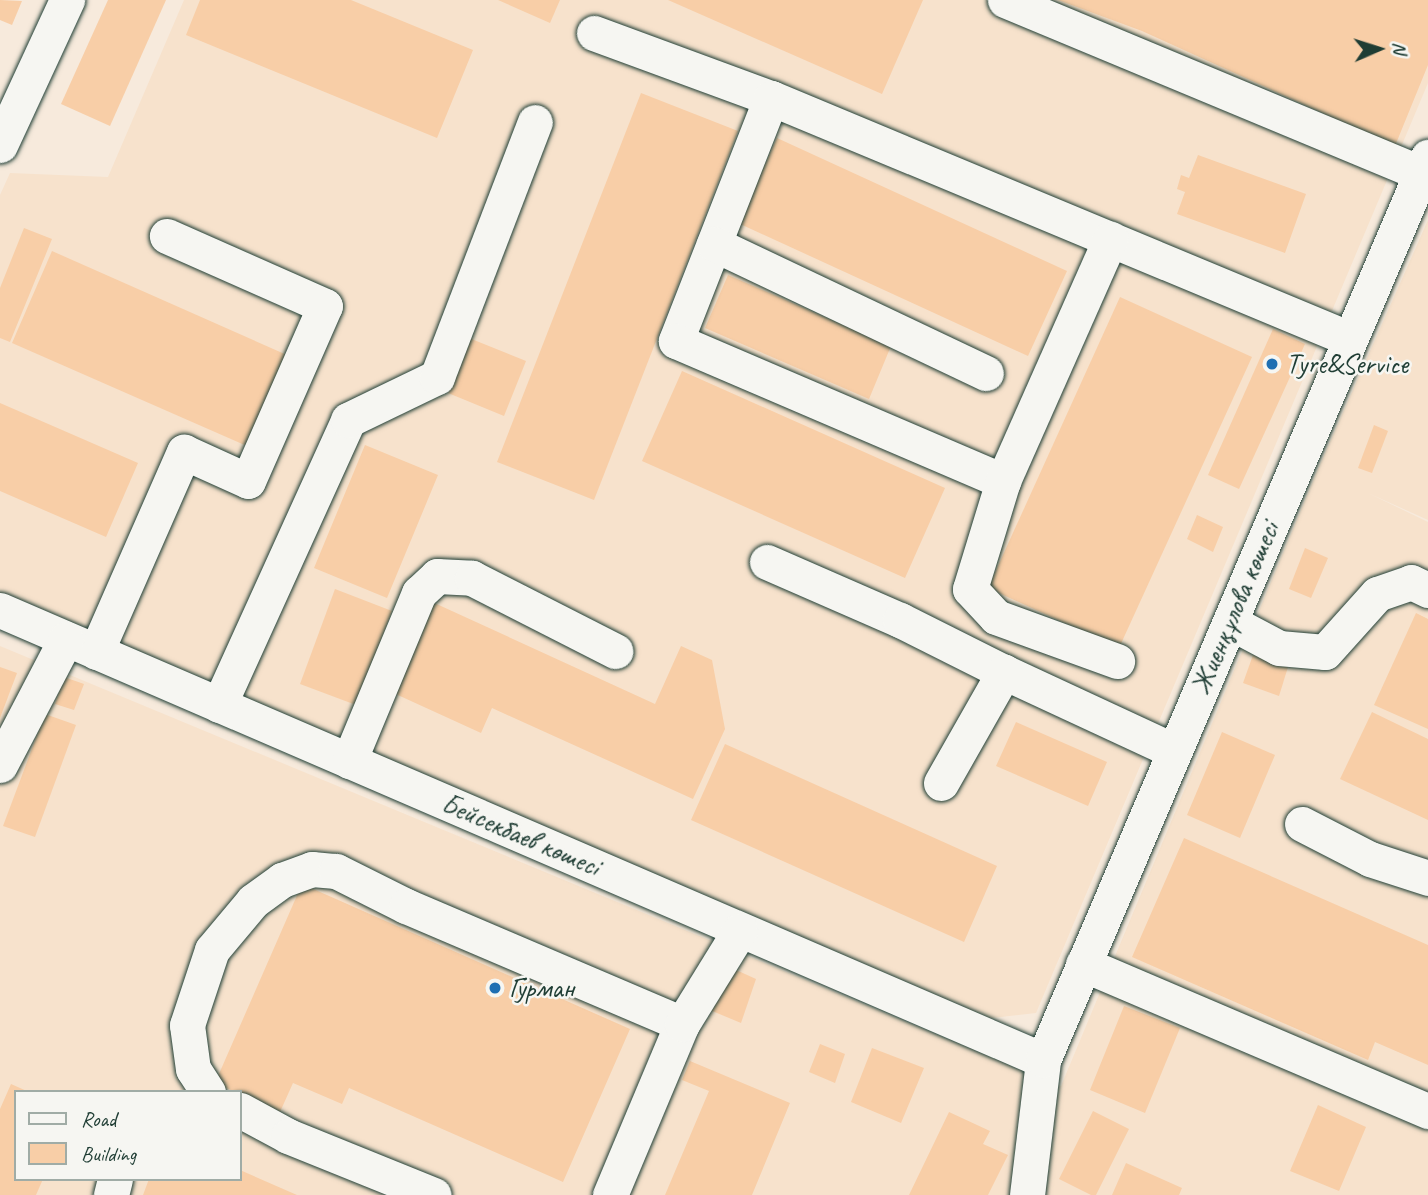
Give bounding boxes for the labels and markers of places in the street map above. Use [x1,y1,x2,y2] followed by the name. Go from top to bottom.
[1286,347,1408,381] place label: Tyre&Service
[1264,356,1280,372] marker: Tyre&Service
[509,971,574,1005] place label: Гурман
[487,980,503,996] marker: Гурман

